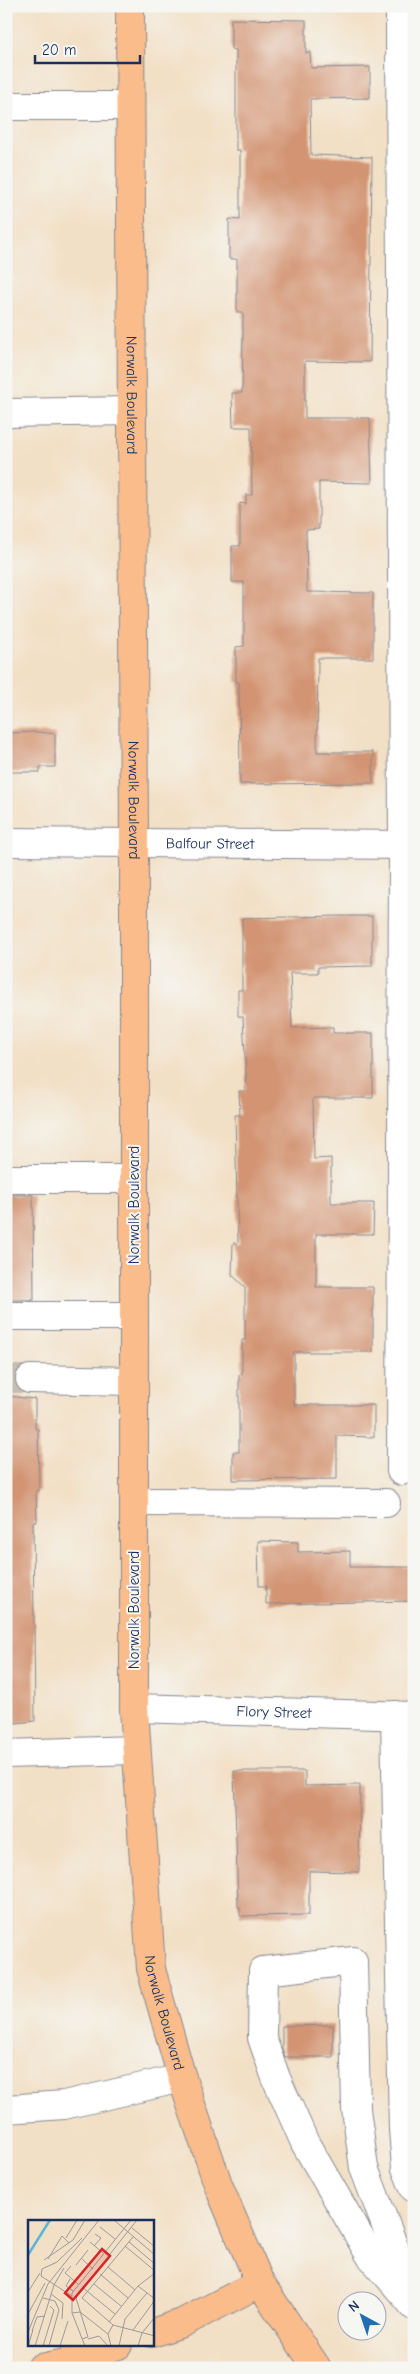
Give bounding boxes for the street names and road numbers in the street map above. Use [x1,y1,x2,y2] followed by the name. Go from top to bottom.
[123,336,141,454] street label: Norwalk Boulevard
[125,741,143,859] street label: Norwalk Boulevard
[166,834,255,853] street label: Balfour Street
[125,1146,143,1264] street label: Norwalk Boulevard
[125,1551,143,1669] street label: Norwalk Boulevard
[236,1702,312,1722] street label: Flory Street
[141,1955,188,2072] street label: Norwalk Boulevard

